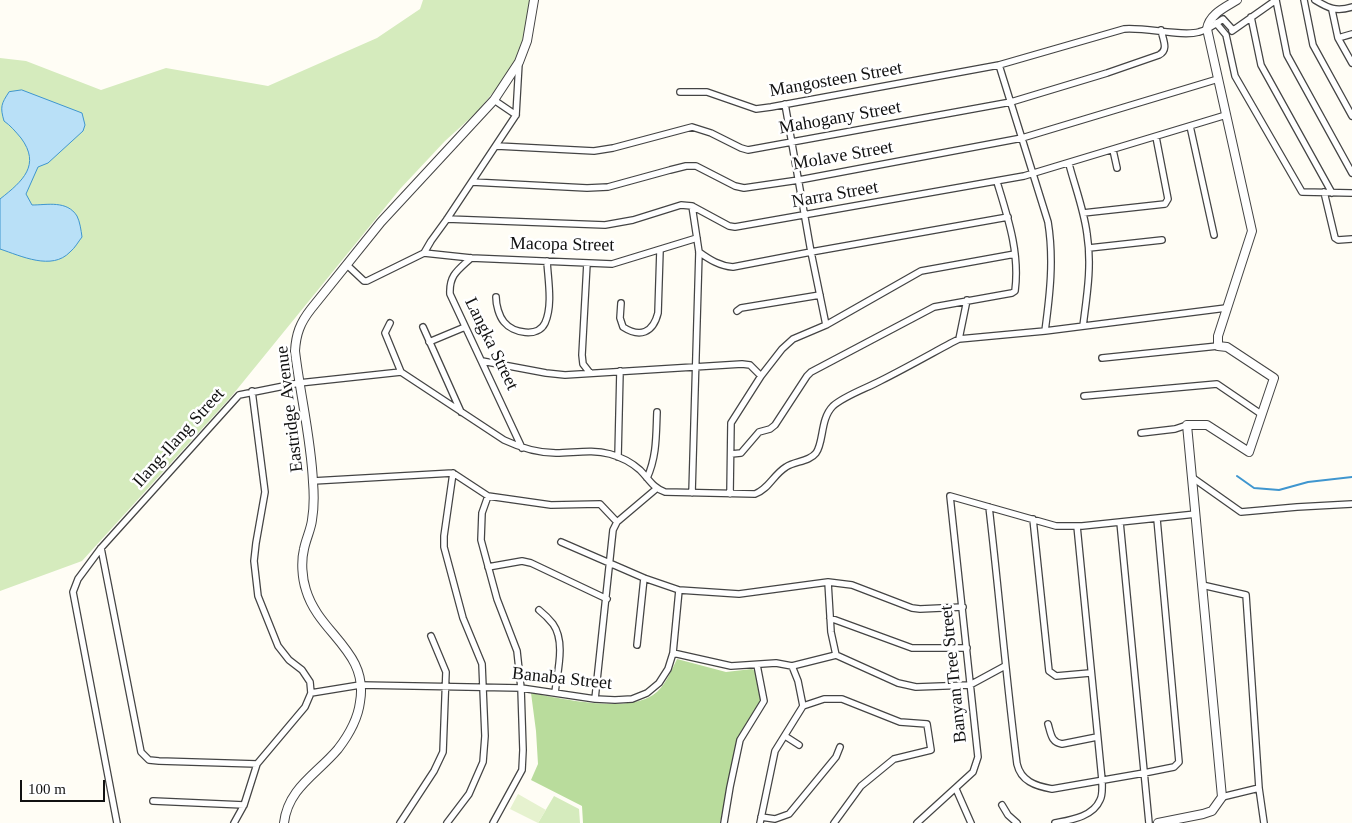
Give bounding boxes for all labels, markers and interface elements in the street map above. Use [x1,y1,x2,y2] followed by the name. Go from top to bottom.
[768,58,904,102] street label: Mangosteen Street
[777,97,903,139] street label: Mahogany Street
[791,137,895,175] street label: Molave Street
[790,177,880,213] street label: Narra Street
[510,233,614,257] street label: Macopa Street
[459,294,523,394] street label: Langka Street
[272,345,308,473] street label: Eastridge Avenue
[129,384,229,492] street label: Ilang-Ilang Street
[936,604,972,744] street label: Banyan Tree Street
[511,663,613,695] street label: Banaba Street
[22,770,108,802] scale bar
[28,781,66,797] text: 100 m

